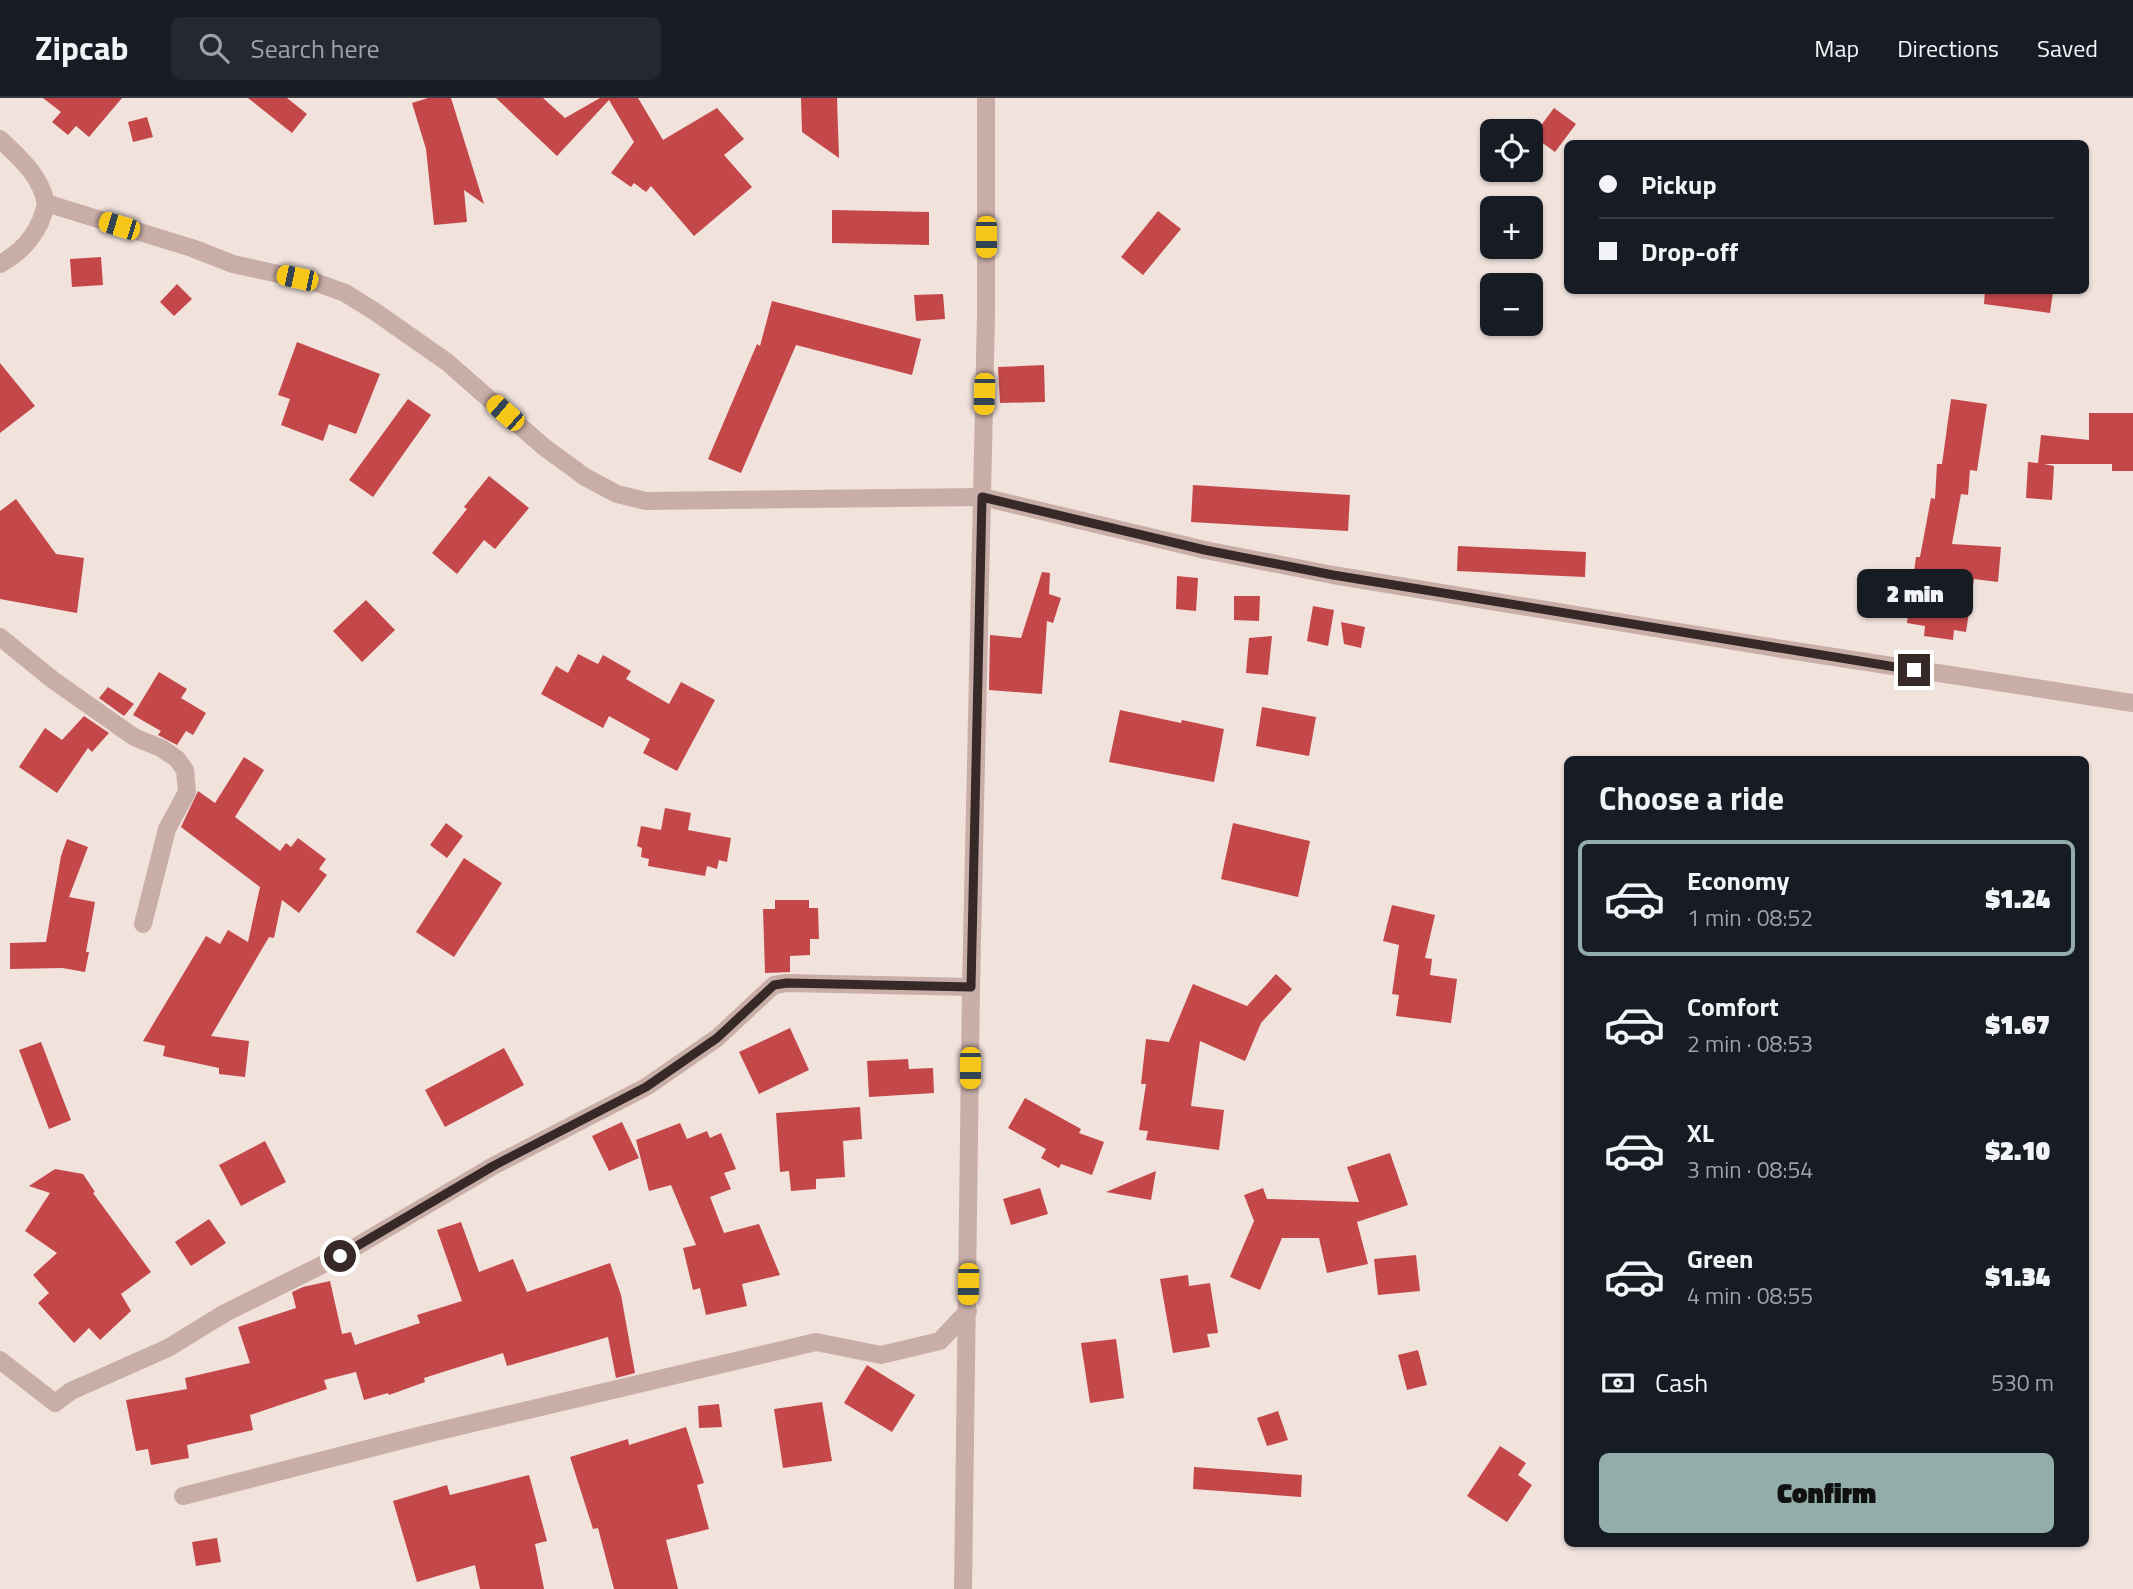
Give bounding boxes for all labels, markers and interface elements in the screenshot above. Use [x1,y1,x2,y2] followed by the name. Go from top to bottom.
[171,17,661,80] search box
[35,23,129,73] text: Zipcab
[195,29,233,67] icon: search
[251,29,380,68] text: Search here
[1814,30,1859,66] text: Map
[1897,30,1999,66] text: Directions
[2037,30,2098,66] text: Saved
[1480,119,1543,336] map controls
[1480,119,1543,182] button: locate
[1641,165,1717,204] text: Pickup
[1480,196,1543,259] button: +
[96,210,143,242] car
[976,216,997,258] car
[1641,232,1738,271] text: Drop-off
[275,263,320,293] car
[1480,273,1543,336] button: −
[973,373,996,415] car
[483,391,528,435] car
[1856,568,1972,618] callout: 2 min
[1886,576,1944,611] text: 2 min
[1898,654,1930,686] route end
[1599,774,1784,822] text: Choose a ride
[1687,861,1789,900] text: Economy
[1603,867,1666,930] icon: car
[1985,879,2050,918] text: $1.24
[1687,900,1813,935] text: 1 min · 08:52
[1687,987,1779,1026] text: Comfort
[1603,993,1666,1056] icon: car
[1985,1005,2050,1044] text: $1.67
[1687,1026,1813,1061] text: 2 min · 08:53
[960,1047,981,1089] car
[1687,1113,1714,1152] text: XL
[1603,1119,1666,1182] icon: car
[1985,1131,2050,1170] text: $2.10
[1687,1152,1813,1187] text: 3 min · 08:54
[1687,1239,1753,1278] text: Green
[324,1240,356,1272] route start
[1603,1245,1666,1308] icon: car
[1985,1257,2050,1296] text: $1.34
[958,1263,979,1305] car
[1687,1278,1813,1313] text: 4 min · 08:55
[1655,1363,1708,1402] text: Cash
[1599,1364,1637,1402] icon: cash
[1991,1365,2054,1400] text: 530 m
[1599,1453,2054,1533] button: Confirm

